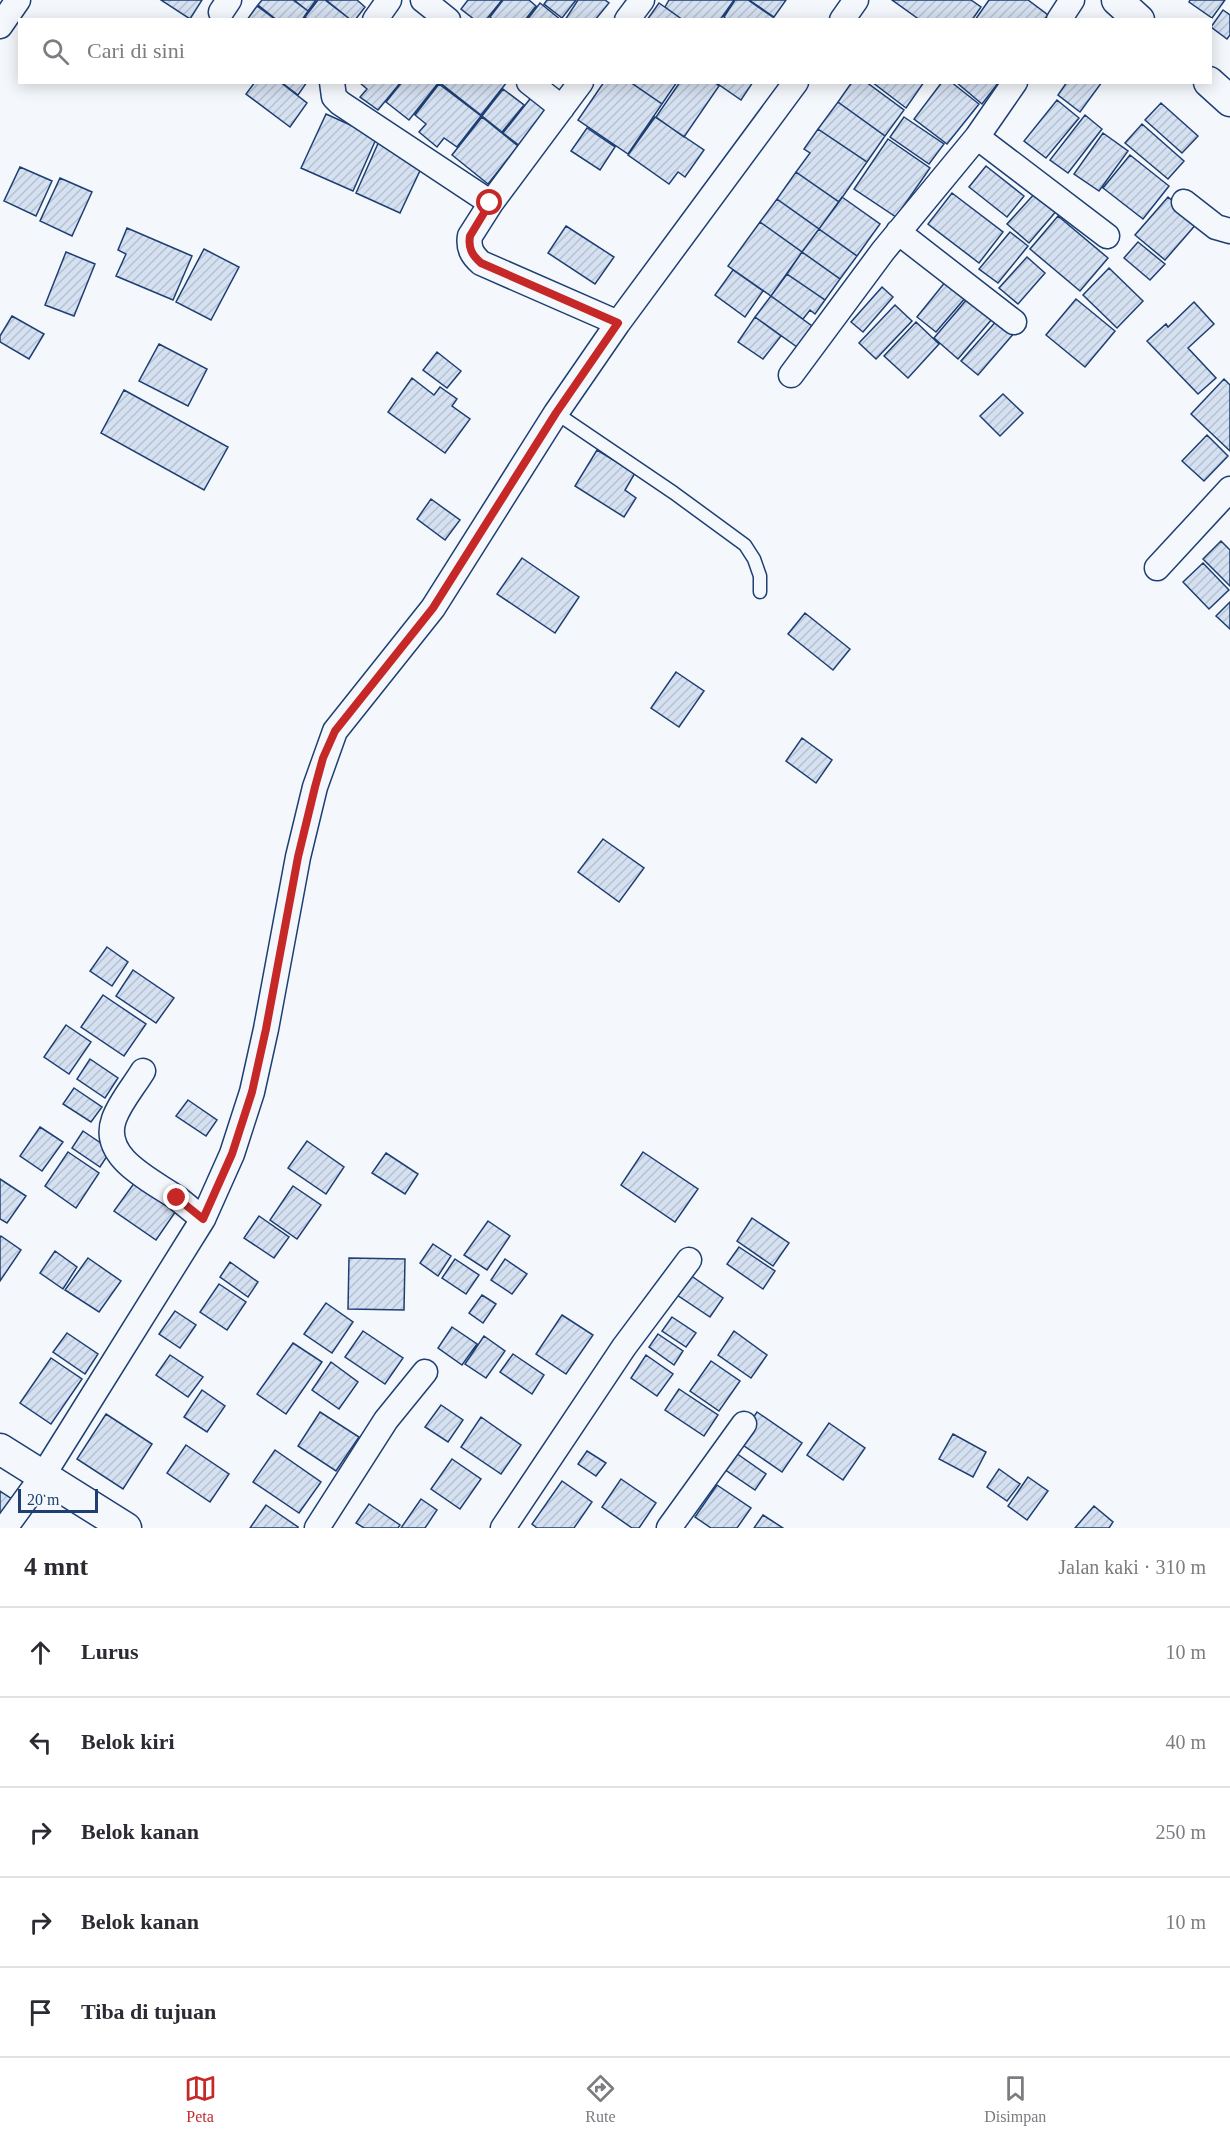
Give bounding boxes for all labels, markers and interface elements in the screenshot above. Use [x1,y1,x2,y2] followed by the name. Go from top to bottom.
[18,18,1212,84] search box
[39,35,72,68] icon: search
[87,38,185,63] text: Cari di sini
[476,189,502,215] route start
[163,1184,189,1210] route end
[18,1486,98,1514] scale bar
[27,1491,59,1508] text: 20 m
[24,1552,88,1581] text: 4 mnt
[1058,1556,1206,1578] text: Jalan kaki · 310 m
[24,1636,57,1669] icon: ahead
[81,1639,138,1664] text: Lurus
[1165,1641,1206,1663] text: 10 m
[24,1726,57,1759] icon: left
[81,1729,175,1754] text: Belok kiri
[1165,1731,1206,1753] text: 40 m
[24,1816,57,1849] icon: right
[81,1819,199,1844] text: Belok kanan
[1155,1821,1206,1843] text: 250 m
[24,1906,57,1939] icon: right
[81,1909,199,1934] text: Belok kanan
[1165,1911,1206,1933] text: 10 m
[24,1996,57,2029] icon: arrive
[81,1999,216,2024] text: Tiba di tujuan
[184,2072,217,2126] tab: Peta
[584,2072,617,2126] tab: Rute
[984,2072,1046,2126] tab: Disimpan

